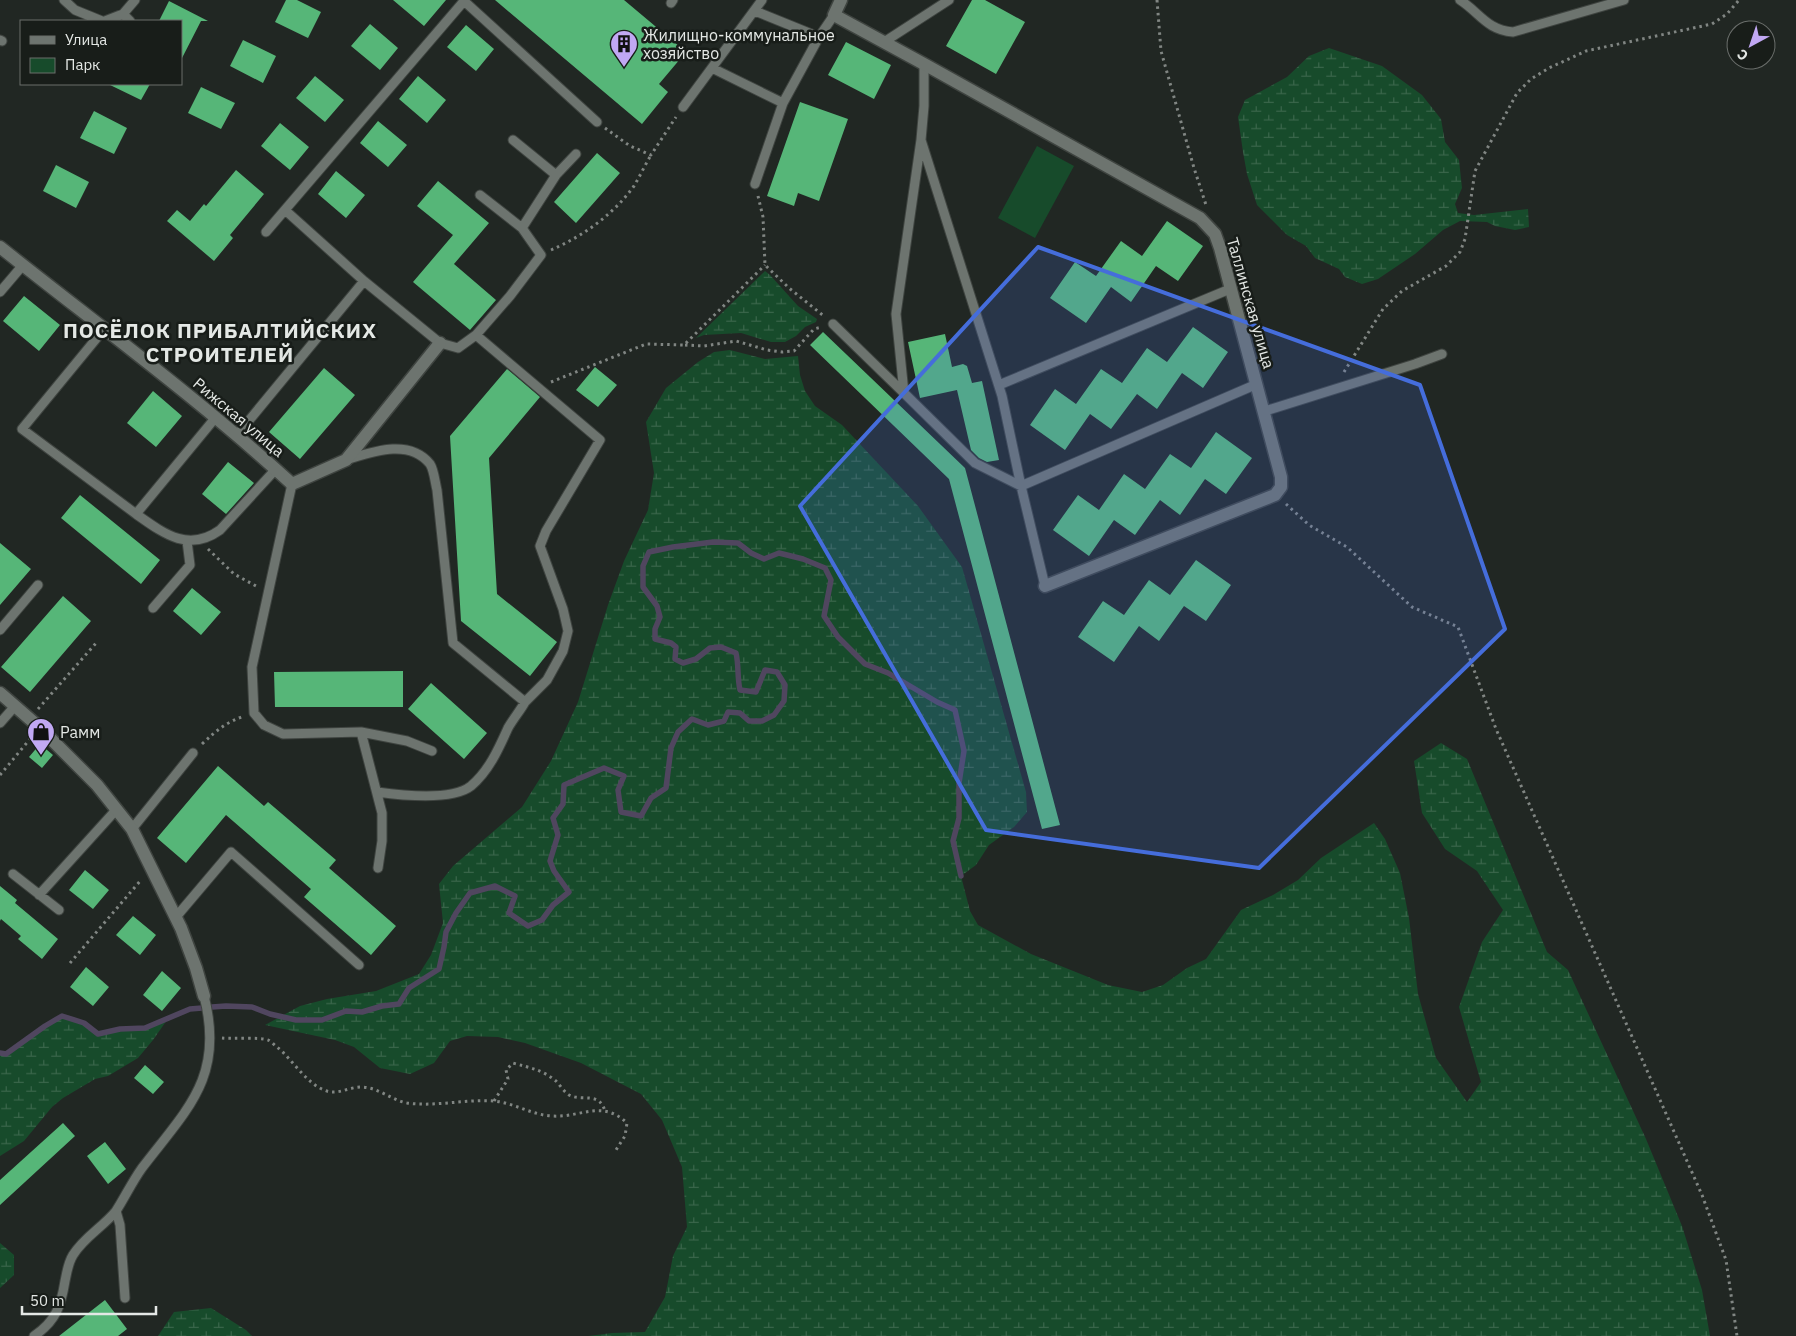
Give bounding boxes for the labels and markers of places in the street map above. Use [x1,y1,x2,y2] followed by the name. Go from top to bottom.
[643,25,835,63] place label: Жилищно-коммунальное хозяйство
[609,29,639,68] building icon: Жилищно-коммунальное хозяйство
[26,717,56,756] shop icon: Рамм
[60,722,100,742] place label: Рамм

